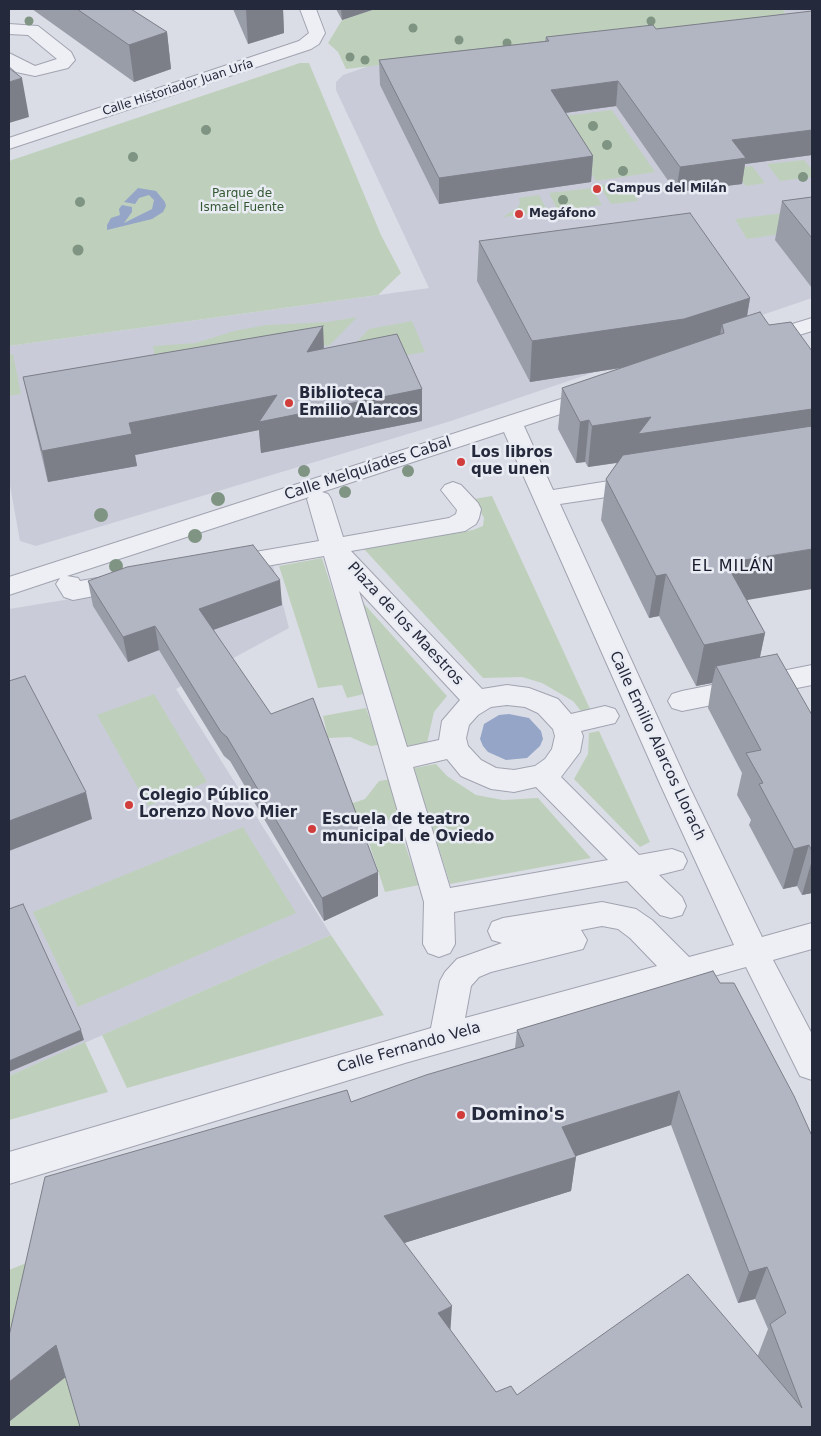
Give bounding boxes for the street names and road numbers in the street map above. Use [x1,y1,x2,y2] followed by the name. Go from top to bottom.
[101,57,255,119] street label: Calle Historiador Juan Uría
[282,433,454,505] street label: Calle Melquíades Cabal
[343,559,467,689] street label: Plaza de los Maestros
[605,648,709,844] street label: Calle Emilio Alarcos Llorach
[335,1019,483,1077] street label: Calle Fernando Vela

